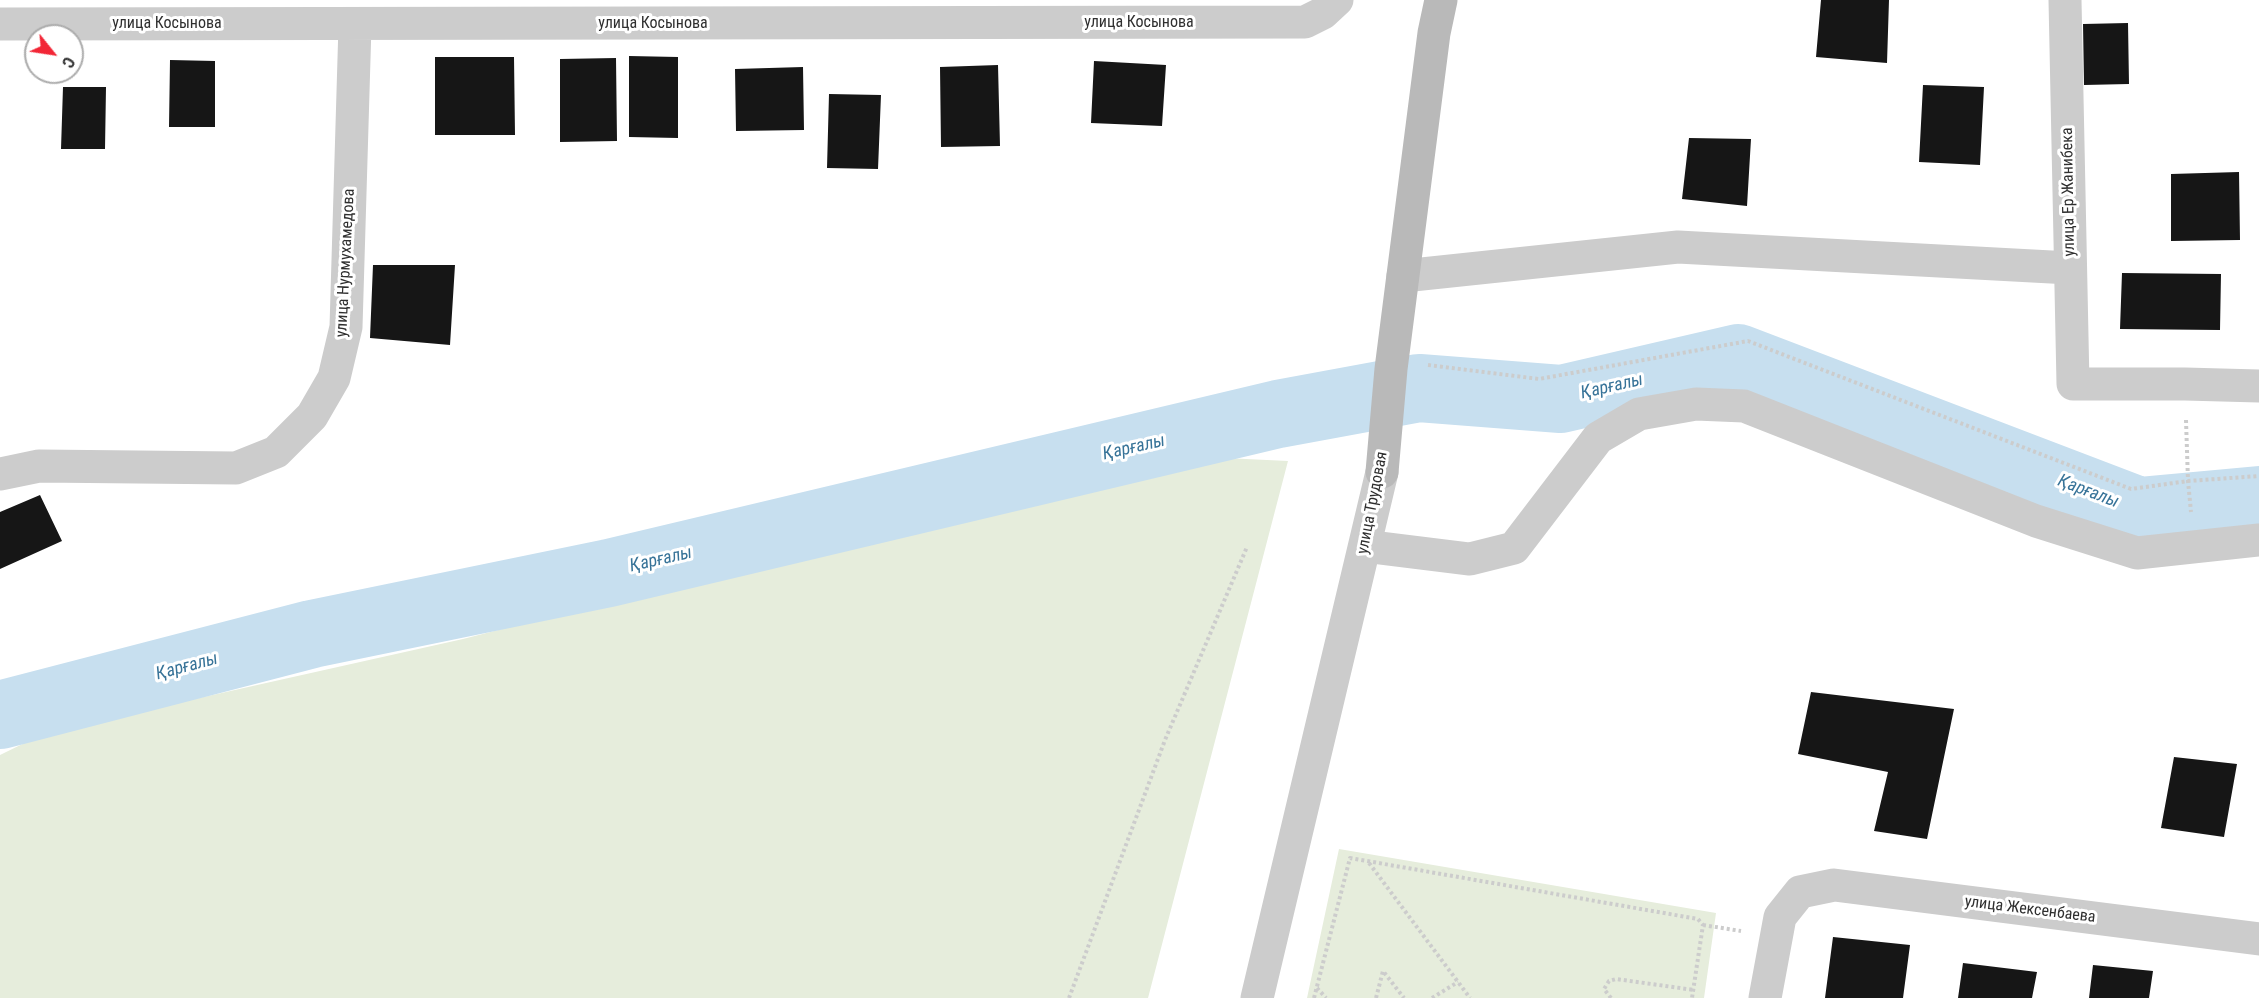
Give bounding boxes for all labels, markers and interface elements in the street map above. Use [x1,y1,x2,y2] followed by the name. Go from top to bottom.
[1084,13,1194,33] street label: улица Косынова
[112,14,222,34] street label: улица Косынова
[598,14,708,34] street label: улица Косынова
[24,24,84,84] north arrow
[58,54,79,71] text: С
[2058,127,2080,257] street label: улица Ер Жанибека
[333,188,359,338] street label: улица Нурмухамедова
[1579,369,1645,405] water label: Қарғалы
[1101,430,1167,466] water label: Қарғалы
[1354,450,1392,556] street label: улица Трудовая
[2054,471,2122,513] water label: Қарғалы
[628,542,694,578] water label: Қарғалы
[153,648,221,686] water label: Қарғалы
[1964,892,2096,928] street label: улица Жексенбаева

